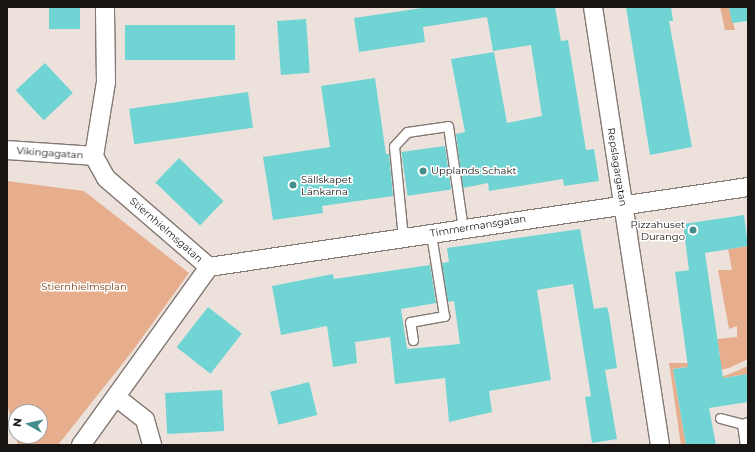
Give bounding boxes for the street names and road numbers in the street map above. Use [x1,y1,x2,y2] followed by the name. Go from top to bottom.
[605,127,629,207] street label: Repslagargatan
[16,145,84,161] street label: Vikingagatan
[127,195,205,265] street label: Stiernhielmsgatan
[429,212,527,240] street label: Timmermansgatan

